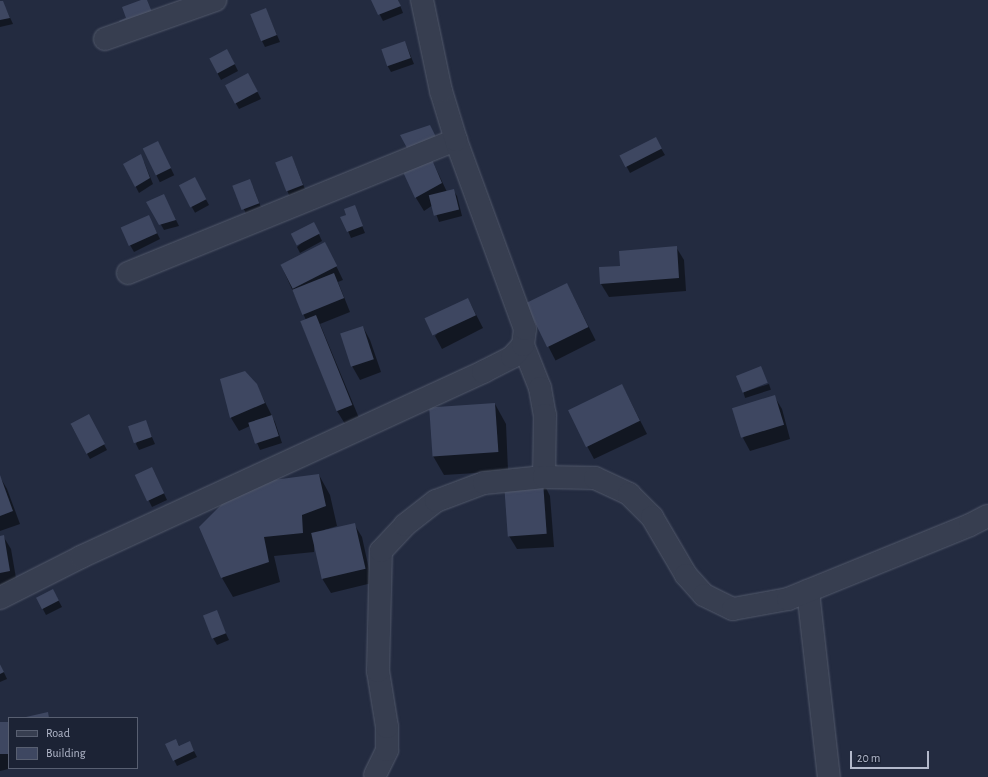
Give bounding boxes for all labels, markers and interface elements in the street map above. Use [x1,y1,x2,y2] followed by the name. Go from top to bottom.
[8,717,138,769] legend
[46,727,70,739] text: Road
[852,743,931,769] scale bar
[46,747,86,759] text: Building
[857,752,880,764] text: 20 m

